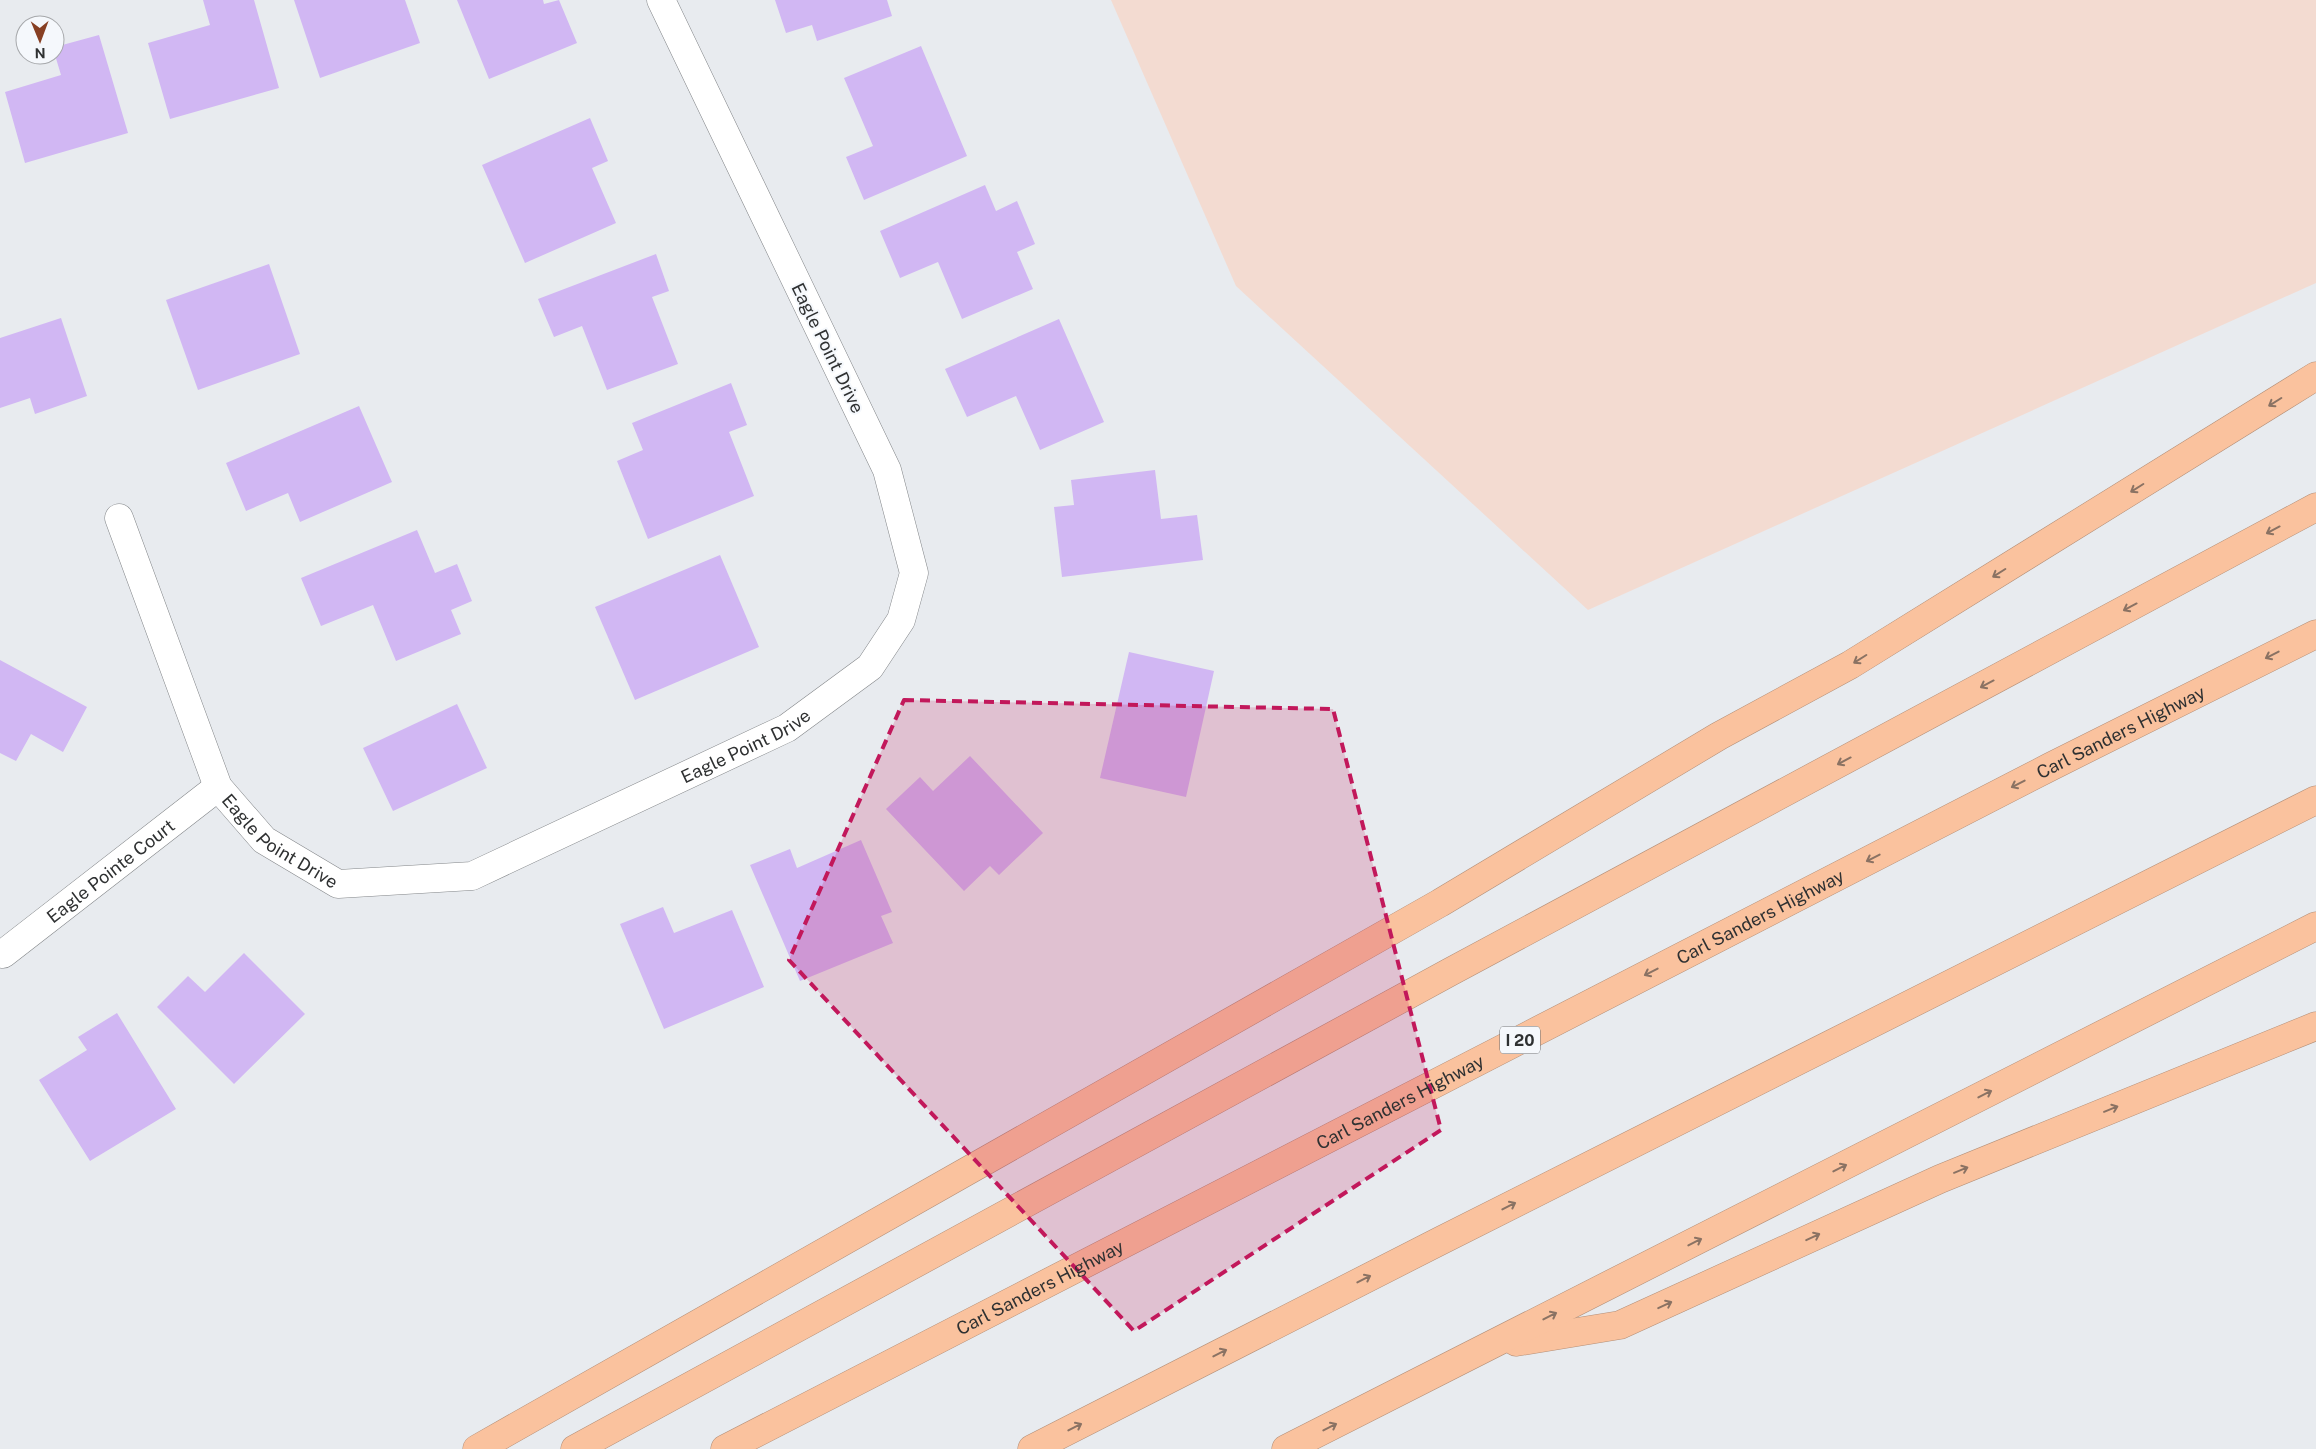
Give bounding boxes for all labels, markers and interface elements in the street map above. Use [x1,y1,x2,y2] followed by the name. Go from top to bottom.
[15,15,65,65] north arrow
[35,45,46,61] text: N
[787,280,869,416] street label: Eagle Point Drive
[2268,397,2282,407] one-way arrow
[2130,483,2144,493] one-way arrow
[2266,526,2281,535] one-way arrow
[1992,569,2006,579] one-way arrow
[2123,603,2138,612] one-way arrow
[2265,651,2280,661] one-way arrow
[1854,654,1868,664] one-way arrow
[1979,679,1994,689] one-way arrow
[2033,681,2208,783] street label: Carl Sanders Highway
[677,704,814,787] street label: Eagle Point Drive
[1836,756,1851,766] one-way arrow
[2011,780,2026,789] one-way arrow
[218,789,342,892] street label: Eagle Point Drive
[42,814,178,927] street label: Eagle Pointe Court
[1866,853,1881,863] one-way arrow
[1673,864,1848,968] street label: Carl Sanders Highway
[1644,968,1659,977] one-way arrow
[1500,1026,1540,1054] road number: I 20
[1313,1050,1487,1153] street label: Carl Sanders Highway
[1977,1089,1992,1098] one-way arrow
[2103,1104,2118,1113] one-way arrow
[1832,1163,1847,1172] one-way arrow
[1953,1165,1968,1175] one-way arrow
[1502,1201,1517,1211] one-way arrow
[1805,1232,1820,1241] one-way arrow
[952,1235,1127,1339] street label: Carl Sanders Highway
[1687,1237,1702,1246] one-way arrow
[1357,1274,1372,1284] one-way arrow
[1657,1299,1672,1309] one-way arrow
[1543,1311,1558,1321] one-way arrow
[1212,1348,1227,1358] one-way arrow
[1067,1422,1082,1431] one-way arrow
[1322,1422,1337,1431] one-way arrow

